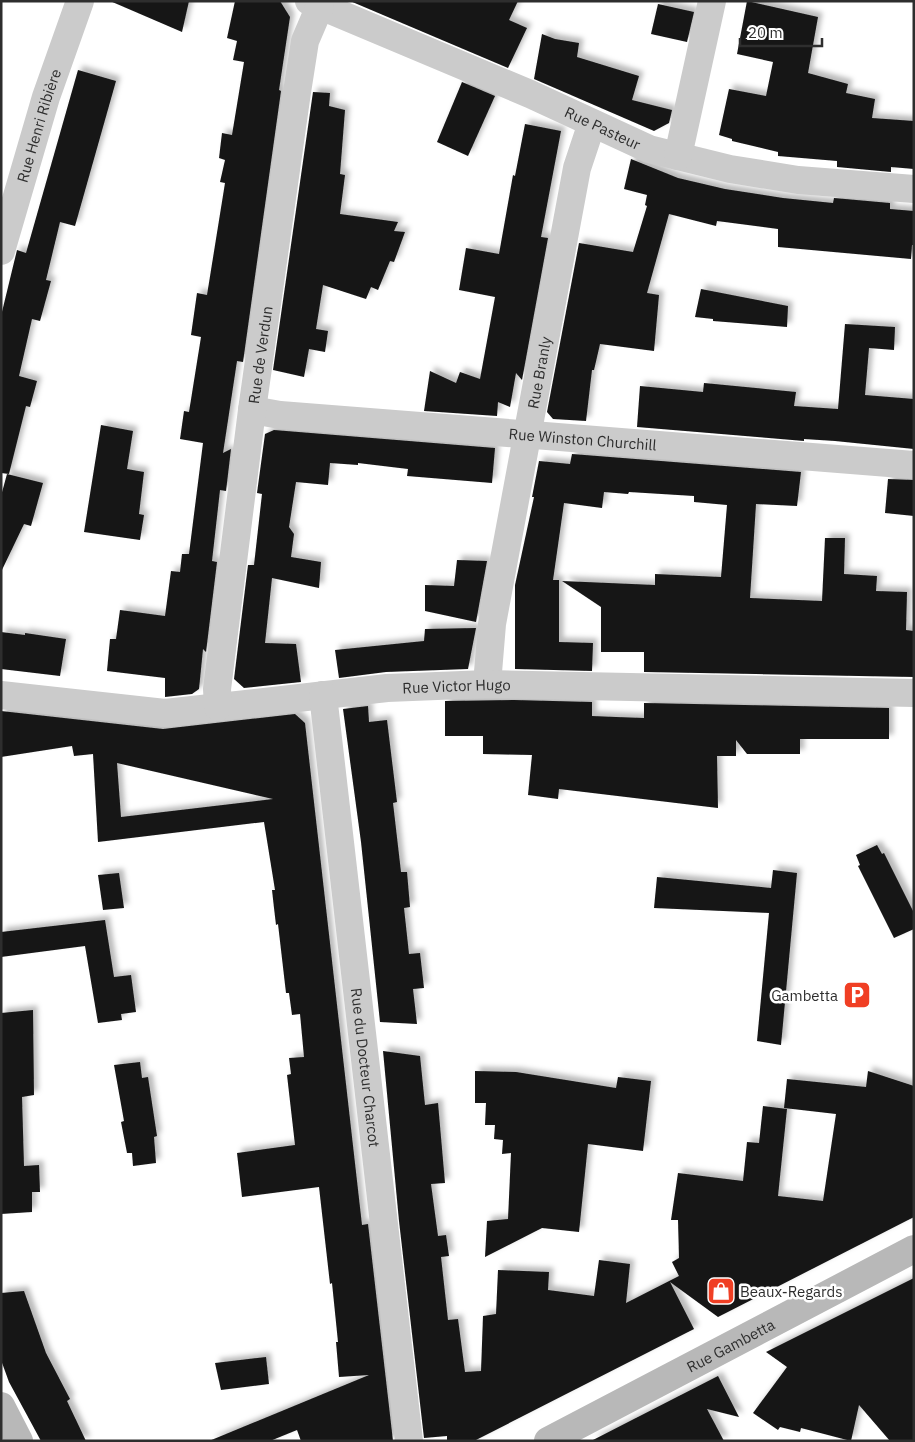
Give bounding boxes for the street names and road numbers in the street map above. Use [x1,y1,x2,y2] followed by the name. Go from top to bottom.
[12,66,65,185] street label: Rue Henri Ribière
[562,102,644,154] street label: Rue Pasteur
[244,305,276,405] street label: Rue de Verdun
[523,334,555,410] street label: Rue Branly
[508,424,657,454] street label: Rue Winston Churchill
[402,674,511,697] street label: Rue Victor Hugo
[347,987,385,1148] street label: Rue du Docteur Charcot
[683,1314,778,1376] street label: Rue Gambetta

